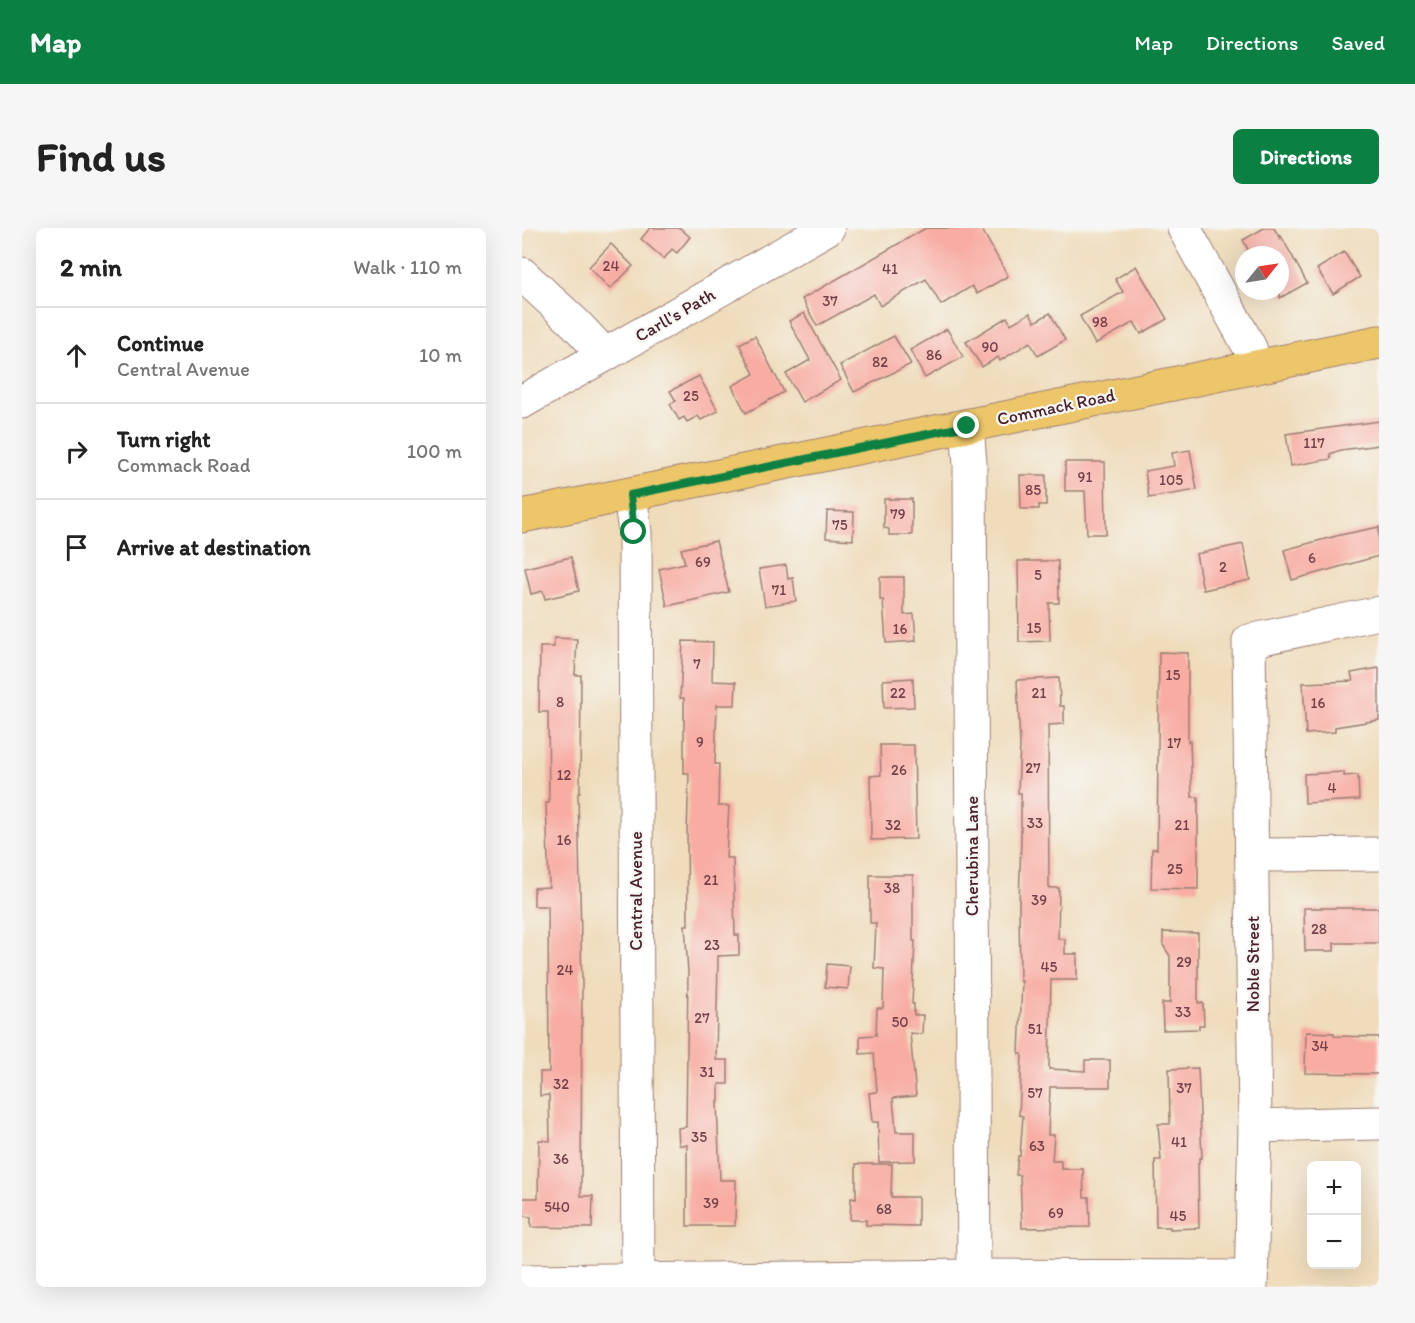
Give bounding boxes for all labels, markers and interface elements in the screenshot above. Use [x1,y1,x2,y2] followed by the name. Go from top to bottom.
[30,25,81,59] text: Map
[1135,30,1173,55] text: Map
[1206,30,1298,55] text: Directions
[1331,30,1385,55] text: Saved
[1233,129,1379,184] button: Directions
[36,131,166,182] text: Find us
[1235,246,1289,300] north arrow
[60,251,122,283] text: 2 min
[353,255,462,279] text: Walk · 110 m
[603,257,619,275] house number: 24
[882,260,898,278] house number: 41
[631,283,719,347] street label: Carll's Path
[822,292,838,310] house number: 37
[1092,313,1108,331] house number: 98
[117,330,204,357] text: Continue
[981,338,999,356] house number: 90
[60,339,93,372] icon: ahead
[419,343,462,367] text: 10 m
[926,346,942,364] house number: 86
[872,353,888,371] house number: 82
[117,357,250,381] text: Central Avenue
[995,384,1117,430] street label: Commack Road
[683,387,699,405] house number: 25
[953,412,979,438] route end
[117,426,211,453] text: Turn right
[1303,434,1325,452] house number: 117
[60,435,93,468] icon: right
[407,439,462,463] text: 100 m
[117,453,250,477] text: Commack Road
[1078,468,1092,486] house number: 91
[1159,471,1183,489] house number: 105
[1025,481,1041,499] house number: 85
[890,505,906,523] house number: 79
[832,516,848,534] house number: 75
[620,518,646,544] route start
[60,531,93,564] icon: arrive
[117,534,311,561] text: Arrive at destination
[1308,549,1316,567] house number: 6
[695,553,711,571] house number: 69
[1219,558,1227,576] house number: 2
[1034,566,1042,584] house number: 5
[772,581,786,599] house number: 71
[1027,619,1042,637] house number: 15
[893,620,908,638] house number: 16
[693,655,701,673] house number: 7
[1166,666,1181,684] house number: 15
[890,684,906,702] house number: 22
[1032,684,1046,702] house number: 21
[556,693,564,711] house number: 8
[1311,694,1326,712] house number: 16
[696,733,704,751] house number: 9
[1167,734,1182,752] house number: 17
[1025,759,1041,777] house number: 27
[891,761,907,779] house number: 26
[557,766,572,784] house number: 12
[1327,779,1337,797] house number: 4
[961,796,983,916] street label: Cherubina Lane
[1027,814,1043,832] house number: 33
[885,816,901,834] house number: 32
[1175,816,1189,834] house number: 21
[557,831,572,849] house number: 16
[625,831,647,951] street label: Central Avenue
[1167,860,1183,878] house number: 25
[704,871,718,889] house number: 21
[884,879,900,897] house number: 38
[1031,891,1047,909] house number: 39
[1242,916,1264,1012] street label: Noble Street
[1311,920,1327,938] house number: 28
[704,936,720,954] house number: 23
[1176,953,1192,971] house number: 29
[1041,958,1058,976] house number: 45
[557,961,573,979] house number: 24
[1175,1003,1191,1021] house number: 33
[694,1009,710,1027] house number: 27
[891,1013,909,1031] house number: 50
[1028,1020,1042,1038] house number: 51
[1311,1037,1329,1055] house number: 34
[699,1063,715,1081] house number: 31
[553,1075,569,1093] house number: 32
[1176,1079,1192,1097] house number: 37
[1027,1084,1043,1102] house number: 57
[691,1128,707,1146] house number: 35
[1171,1133,1187,1151] house number: 41
[1029,1137,1045,1155] house number: 63
[553,1150,569,1168] house number: 36
[1307,1161,1361,1269] map controls
[1307,1161,1361,1215] button: +
[703,1194,719,1212] house number: 39
[544,1198,570,1216] house number: 540
[876,1200,892,1218] house number: 68
[1048,1204,1064,1222] house number: 69
[1170,1207,1187,1225] house number: 45
[1307,1215,1361,1269] button: −

